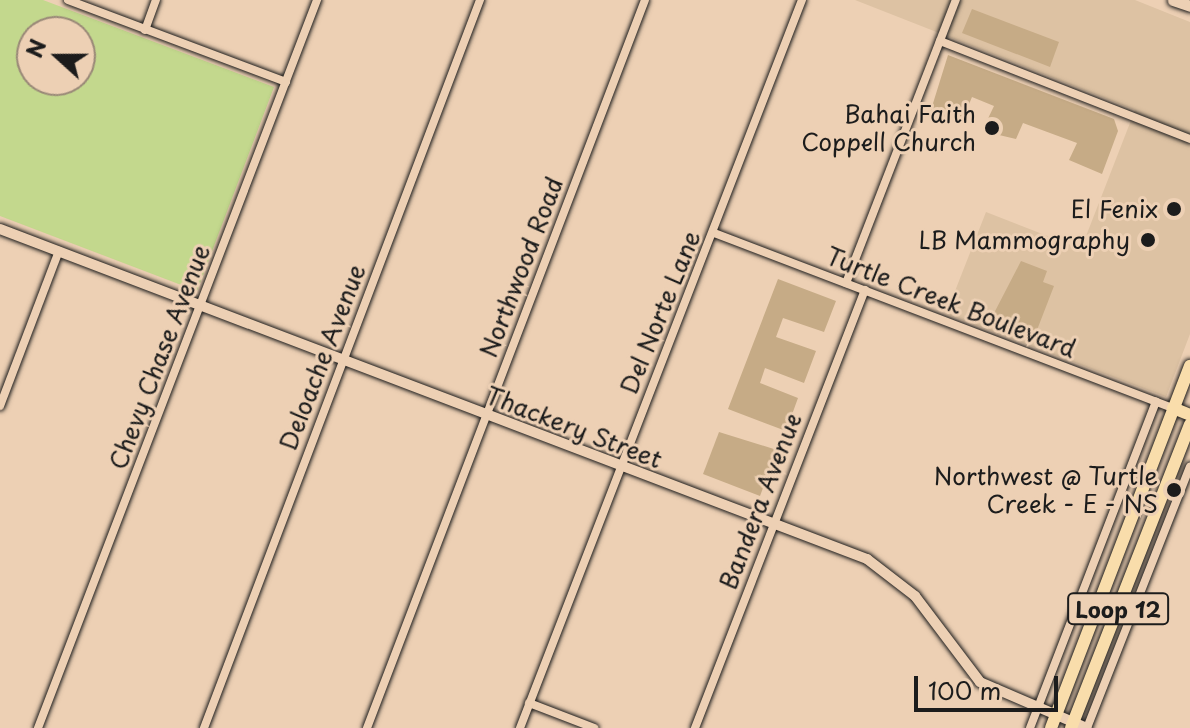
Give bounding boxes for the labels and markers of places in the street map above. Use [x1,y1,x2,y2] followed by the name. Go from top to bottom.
[800,100,976,156] place label: Bahai Faith Coppell Church
[983,119,1001,137] marker: Bahai Faith Coppell Church
[1070,195,1158,223] place label: El Fenix
[1165,200,1183,218] marker: El Fenix
[918,226,1130,254] place label: LB Mammography
[1137,229,1159,251] marker: LB Mammography
[933,462,1158,518] place label: Northwest @ Turtle Creek - E - NS
[1165,481,1183,499] marker: Northwest @ Turtle Creek - E - NS

